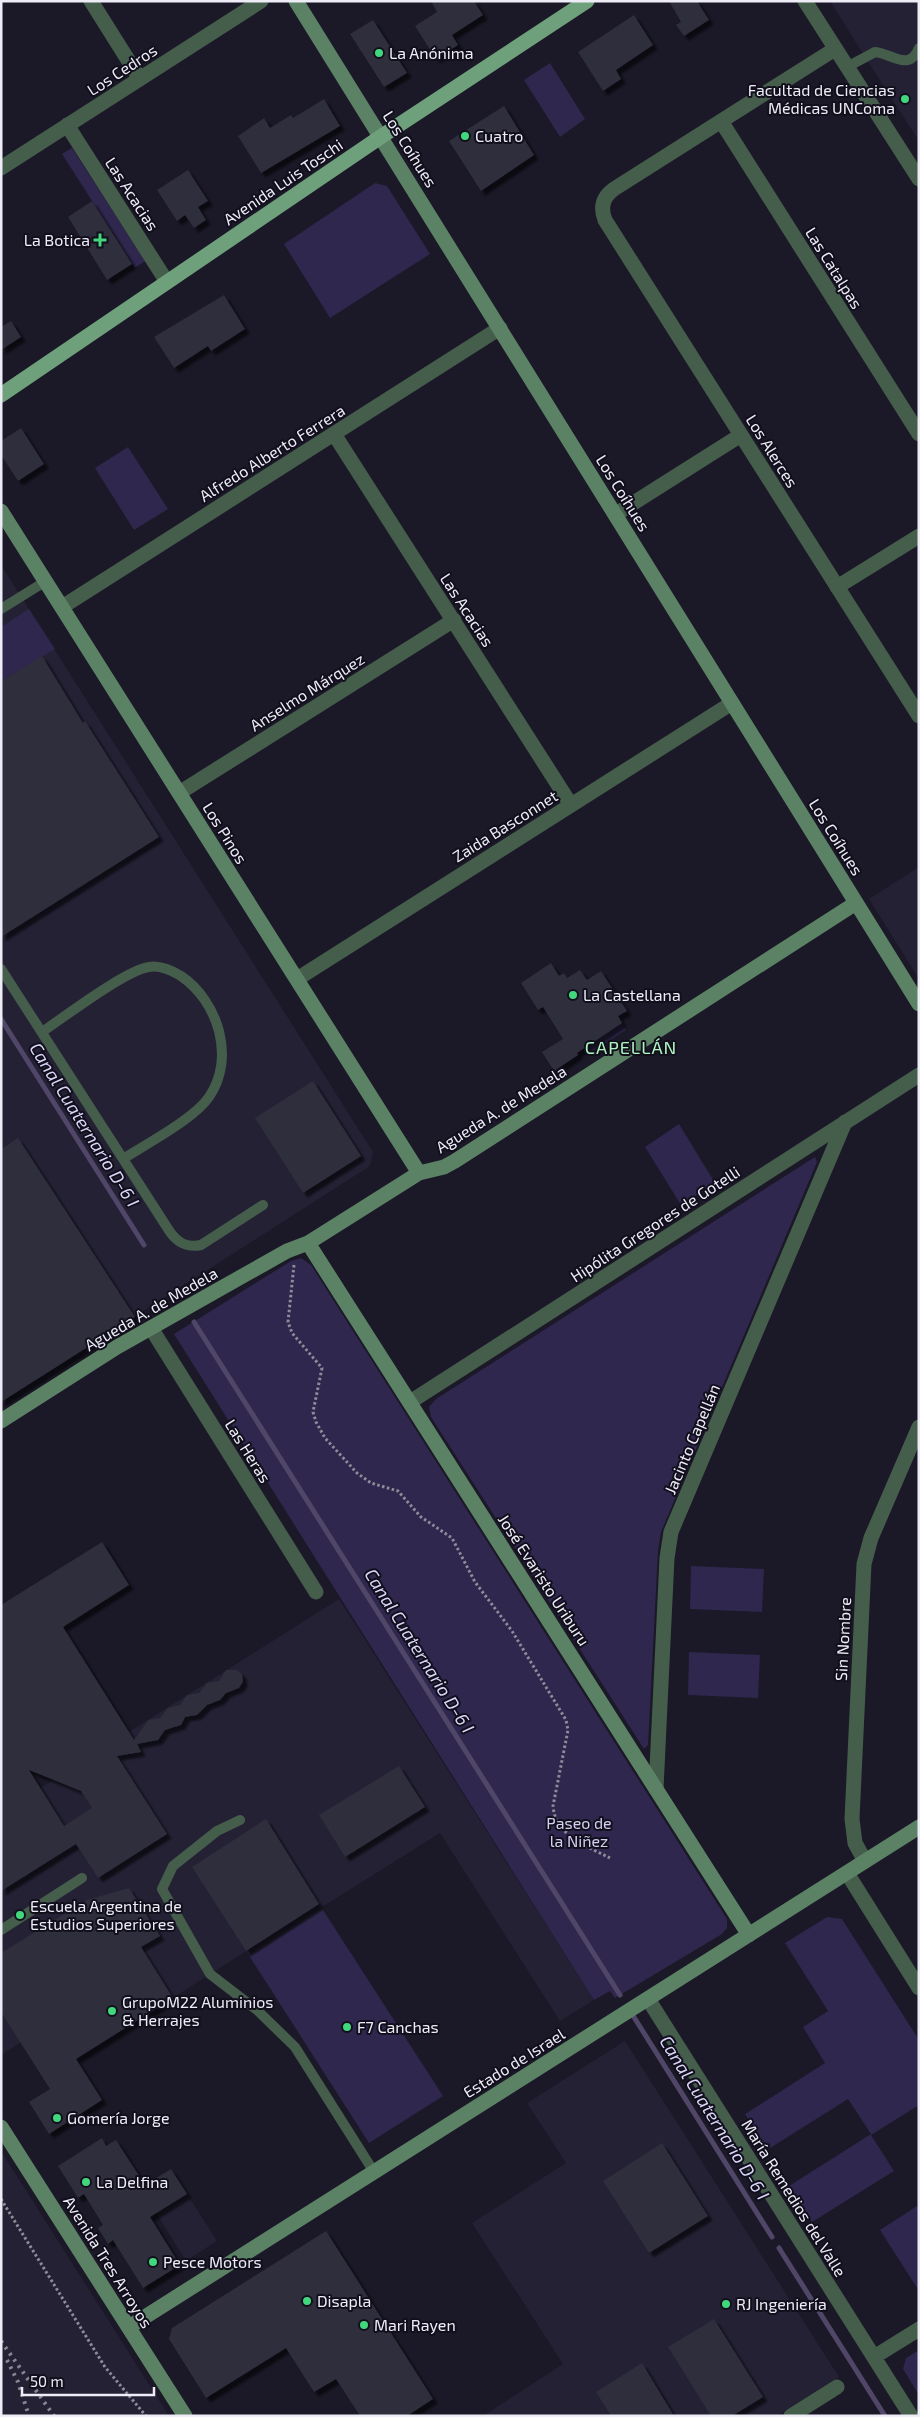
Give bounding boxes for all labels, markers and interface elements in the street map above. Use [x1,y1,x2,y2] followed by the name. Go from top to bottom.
[83,40,160,99] street label: Los Cedros
[389,43,474,62] place label: La Anónima
[373,47,385,59] marker: La Anónima
[748,80,895,117] place label: Facultad de Ciencias Médicas UNComa
[899,93,911,105] marker: Facultad de Ciencias Médicas UNComa
[379,107,441,190] street label: Los Coíhues
[475,126,523,145] place label: Cuatro
[459,130,471,142] marker: Cuatro
[219,135,346,229] street label: Avenida Luis Toschi
[102,153,163,234] street label: Las Acacias
[802,224,867,312] street label: Las Catalpas
[24,230,90,249] place label: La Botica
[94,234,106,246] marker: La Botica
[195,400,348,505] street label: Alfredo Alberto Ferrera
[743,411,802,491] street label: Los Alerces
[592,451,654,534] street label: Los Coíhues
[437,569,498,650] street label: Las Acacias
[246,649,368,734] street label: Anselmo Márquez
[449,786,561,865] street label: Zaida Basconnet
[805,795,867,878] street label: Los Coíhues
[199,798,252,867] street label: Los Pinos
[583,985,681,1004] place label: La Castellana
[567,989,579,1001] marker: La Castellana
[585,1036,677,1058] district label: CAPELLÁN
[25,1038,145,1211] water label: Canal Cuaternario D-6 I
[432,1061,569,1156] street label: Agueda A. de Medela
[566,1162,743,1285] street label: Hipólita Gregores de Gotelli
[81,1263,221,1354] street label: Agueda A. de Medela
[660,1381,723,1497] street label: Jacinto Capellán
[221,1415,275,1486] street label: Las Heras
[495,1510,594,1649] street label: José Evaristo Uriburu
[360,1564,480,1737] water label: Canal Cuaternario D-6 I
[831,1596,854,1681] street label: Sin Nombre
[546,1813,612,1850] park label: Paseo de la Niñez
[30,1896,182,1933] place label: Escuela Argentina de Estudios Superiores
[14,1909,26,1921] marker: Escuela Argentina de Estudios Superiores
[122,1992,273,2030] place label: GrupoM22 Aluminios & Herrajes
[106,2005,118,2017] marker: GrupoM22 Aluminios & Herrajes
[357,2017,439,2036] place label: F7 Canchas
[341,2021,353,2033] marker: F7 Canchas
[460,2024,568,2101] street label: Estado de Israel
[655,2031,775,2204] water label: Canal Cuaternario D-6 I
[67,2108,170,2127] place label: Gomería Jorge
[51,2112,63,2124] marker: Gomería Jorge
[738,2116,851,2280] street label: María Remedios del Valle
[96,2172,168,2191] place label: La Delfina
[80,2176,92,2188] marker: La Delfina
[60,2192,157,2331] street label: Avenida Tres Arroyos
[163,2252,262,2271] place label: Pesce Motors
[147,2256,159,2268] marker: Pesce Motors
[317,2291,371,2310] place label: Disapla
[736,2294,827,2313] place label: RJ Ingeniería
[301,2295,313,2307] marker: Disapla
[720,2298,732,2310] marker: RJ Ingeniería
[374,2315,456,2334] place label: Mari Rayen
[358,2319,370,2331] marker: Mari Rayen
[22,2364,155,2396] scale bar
[30,2372,64,2390] text: 50 m

